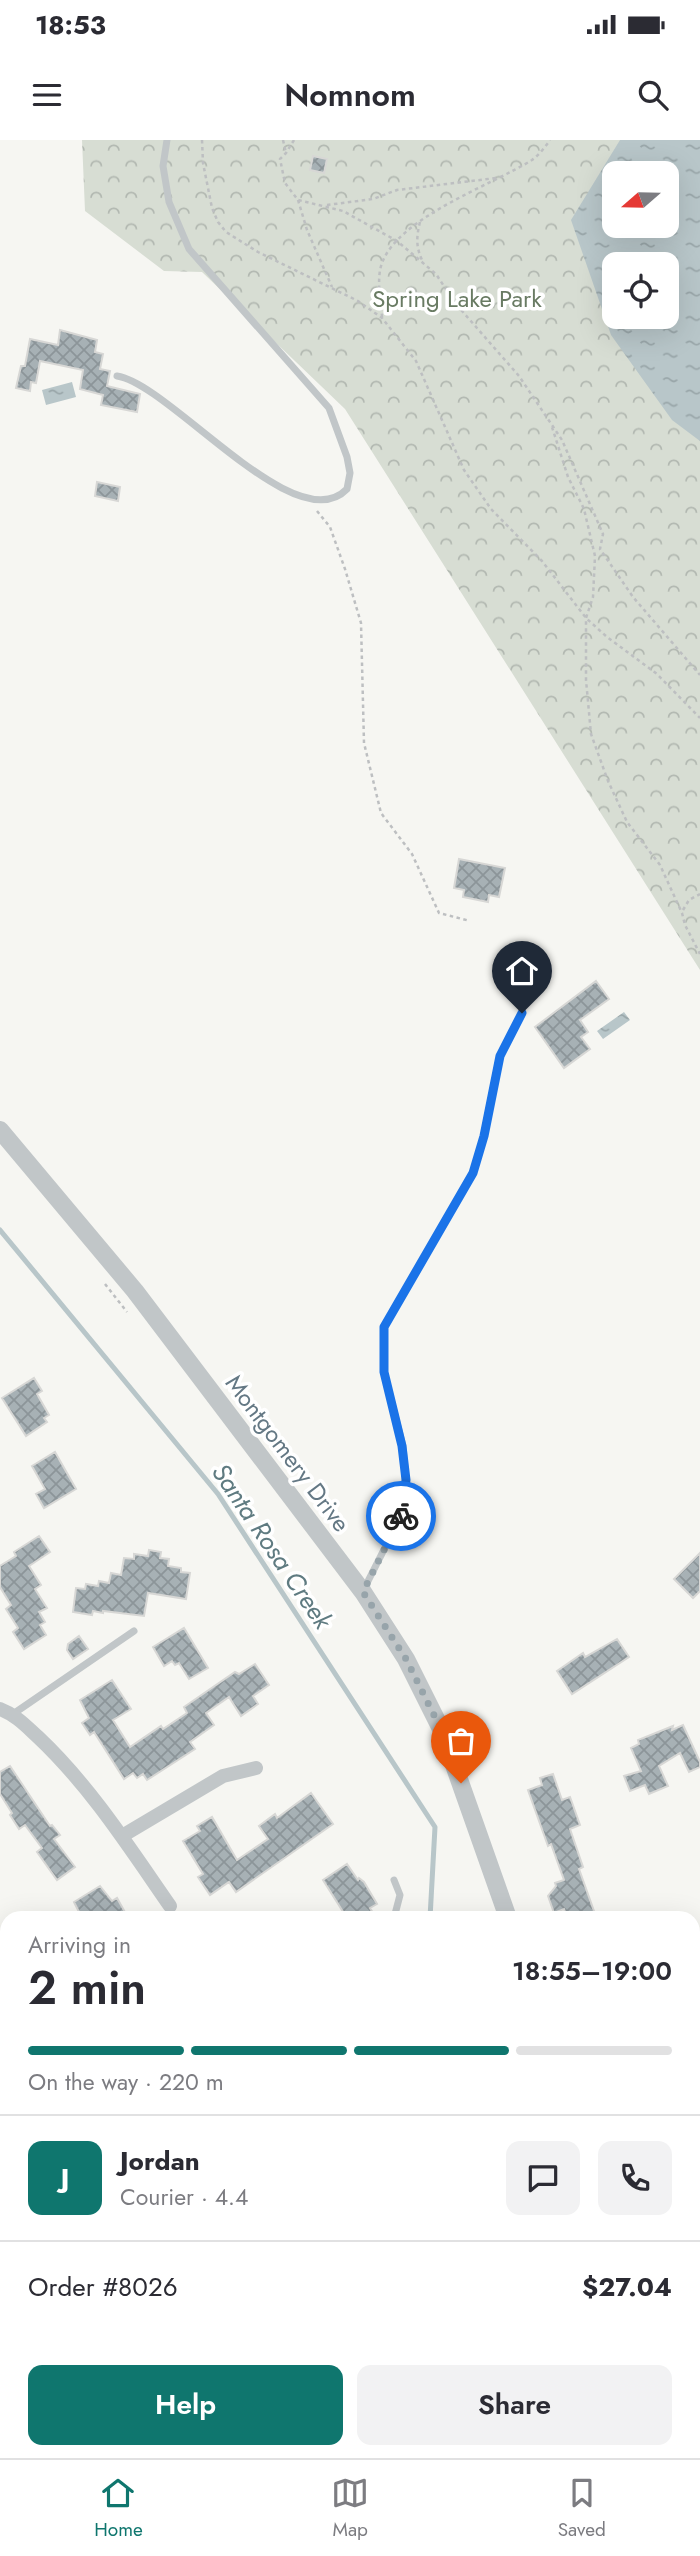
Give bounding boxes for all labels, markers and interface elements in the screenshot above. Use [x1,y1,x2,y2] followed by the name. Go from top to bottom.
[35,6,106,44] text: 18:53
[284,72,416,118] text: Nomnom
[28,76,66,114] icon: menu
[634,76,672,114] icon: search
[602,161,679,238] north arrow
[602,161,679,329] map controls
[602,252,679,329] button: locate
[372,281,542,316] park label: Spring Lake Park
[492,941,552,1013] pin
[503,952,541,990] icon: home
[217,1367,359,1539] street label: Montgomery Drive
[202,1456,343,1638] water label: Santa Rosa Creek
[366,1481,436,1551] courier
[382,1497,420,1535] icon: bike
[431,1711,491,1783] pin
[442,1722,480,1760] icon: bag
[28,1928,131,1962] text: Arriving in
[512,1952,672,1990] text: 18:55–19:00
[28,1955,146,2021] text: 2 min
[28,2065,224,2099] text: On the way · 220 m
[506,2141,580,2215] button: chat
[598,2141,672,2215] button: phone
[120,2142,200,2180] text: Jordan
[61,2159,69,2197] text: J
[120,2180,248,2214] text: Courier · 4.4
[28,2268,178,2306] text: Order #8026
[582,2268,672,2306] text: $27.04
[28,2365,343,2445] button: Help
[357,2365,672,2445] button: Share
[94,2474,143,2543] tab: Home
[331,2474,369,2543] tab: Map
[558,2474,606,2543] tab: Saved

